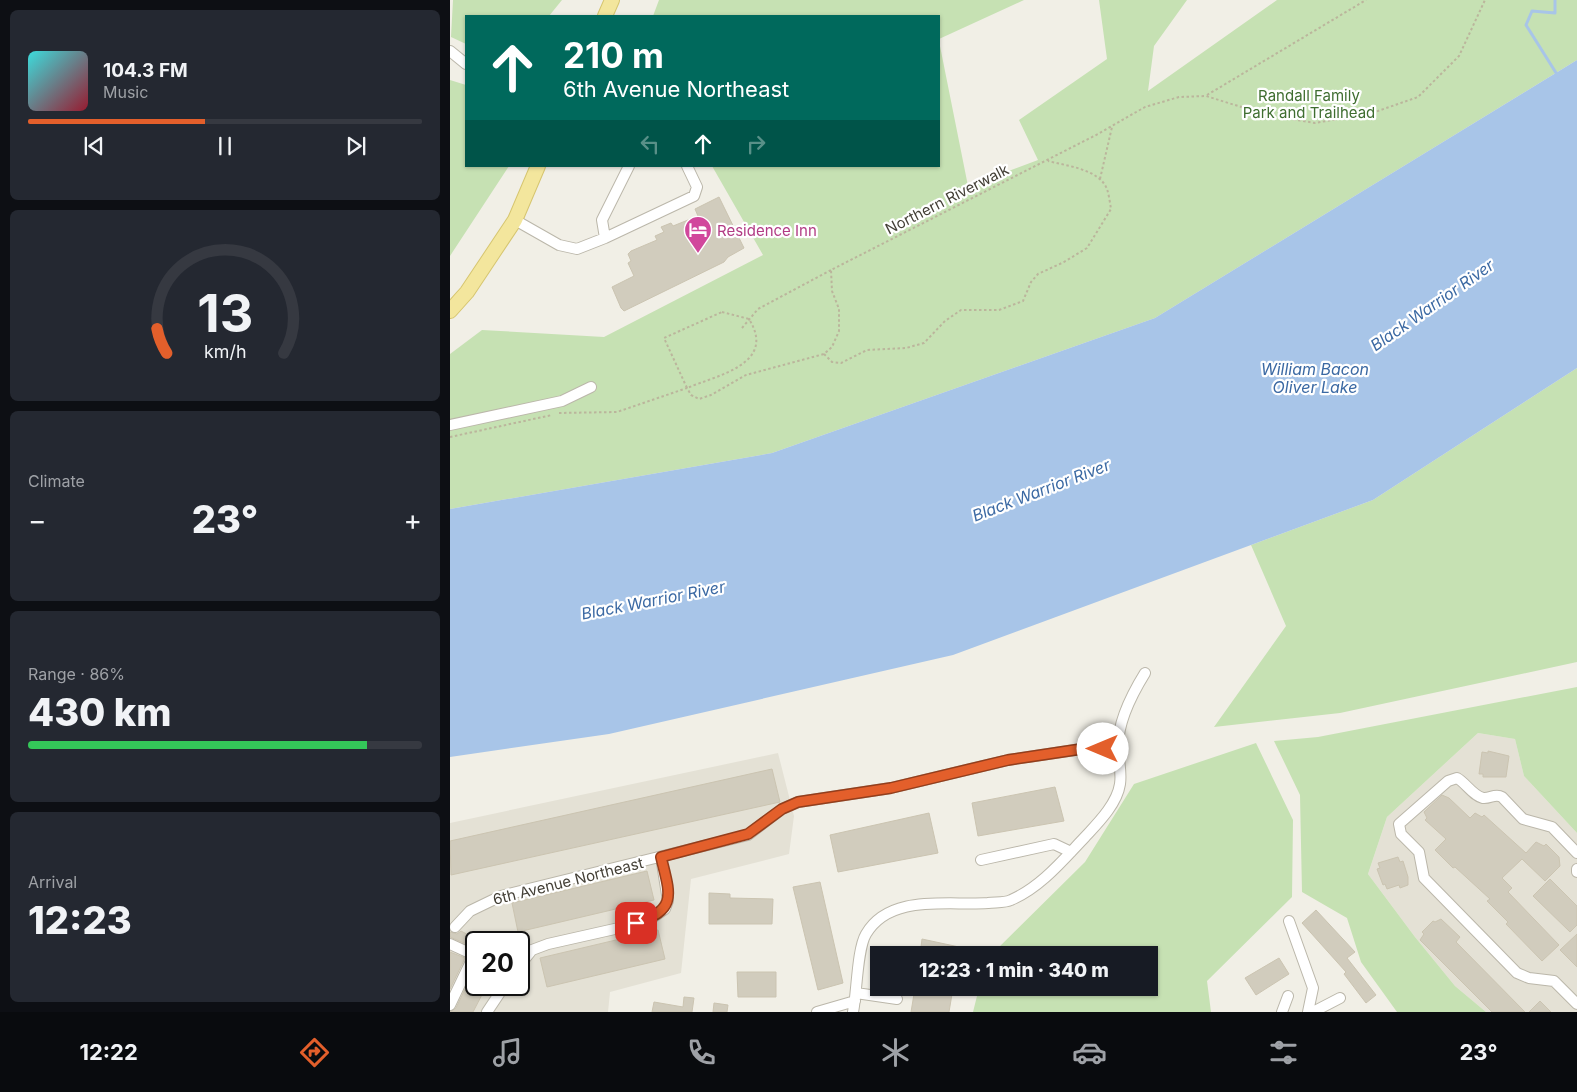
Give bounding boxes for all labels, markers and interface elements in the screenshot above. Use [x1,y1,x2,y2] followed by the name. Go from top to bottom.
[563,34,664,76] text: 210 m
[480,35,545,100] icon: ahead
[103,59,188,82] text: 104.3 FM
[563,76,789,102] text: 6th Avenue Northeast
[103,82,148,102] text: Music
[1243,86,1375,122] park label: Randall Family Park and Trailhead
[636,130,664,158] icon: left
[689,130,717,158] icon: ahead
[742,130,770,158] icon: right
[80,132,108,160] icon: previous
[211,132,239,160] icon: pause
[342,132,370,160] icon: next
[882,159,1013,238] street label: Northern Riverwalk
[683,215,713,254] hotel icon: Residence Inn
[717,221,817,240] place label: Residence Inn
[1366,254,1498,355] water label: Black Warrior River
[197,282,253,345] text: 13
[204,341,246,362] text: km/h
[1261,359,1369,397] water label: William Bacon Oliver Lake
[969,454,1114,526] water label: Black Warrior River
[28,471,85,491] text: Climate
[192,496,258,542] text: 23°
[28,503,47,537] text: −
[403,503,422,537] text: +
[579,576,728,624] water label: Black Warrior River
[28,664,125,684] text: Range · 86%
[28,689,171,735] text: 430 km
[1076,722,1128,774] position arrow
[491,853,645,909] street label: 6th Avenue Northeast
[28,872,77,892] text: Arrival
[28,897,132,943] text: 12:23
[615,902,657,944] pin
[622,909,650,937] icon: arrive
[465,931,530,996] speed limit sign: 20
[919,959,1109,982] text: 12:23 · 1 min · 340 m
[297,1035,332,1070] icon: directions
[490,1035,525,1070] icon: music
[684,1035,719,1070] icon: phone
[878,1035,913,1070] icon: climate
[1072,1035,1107,1070] icon: car
[1266,1035,1301,1070] icon: filters
[79,1039,138,1065] text: 12:22
[1460,1039,1498,1065] text: 23°

